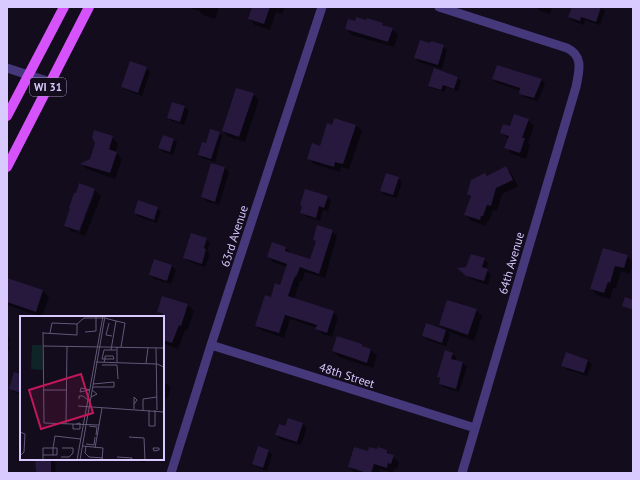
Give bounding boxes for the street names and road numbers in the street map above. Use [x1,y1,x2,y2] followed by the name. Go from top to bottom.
[30,78,66,96] road number: WI 31
[217,203,251,269] street label: 63rd Avenue
[495,230,527,296] street label: 64th Avenue
[317,359,377,391] street label: 48th Street

